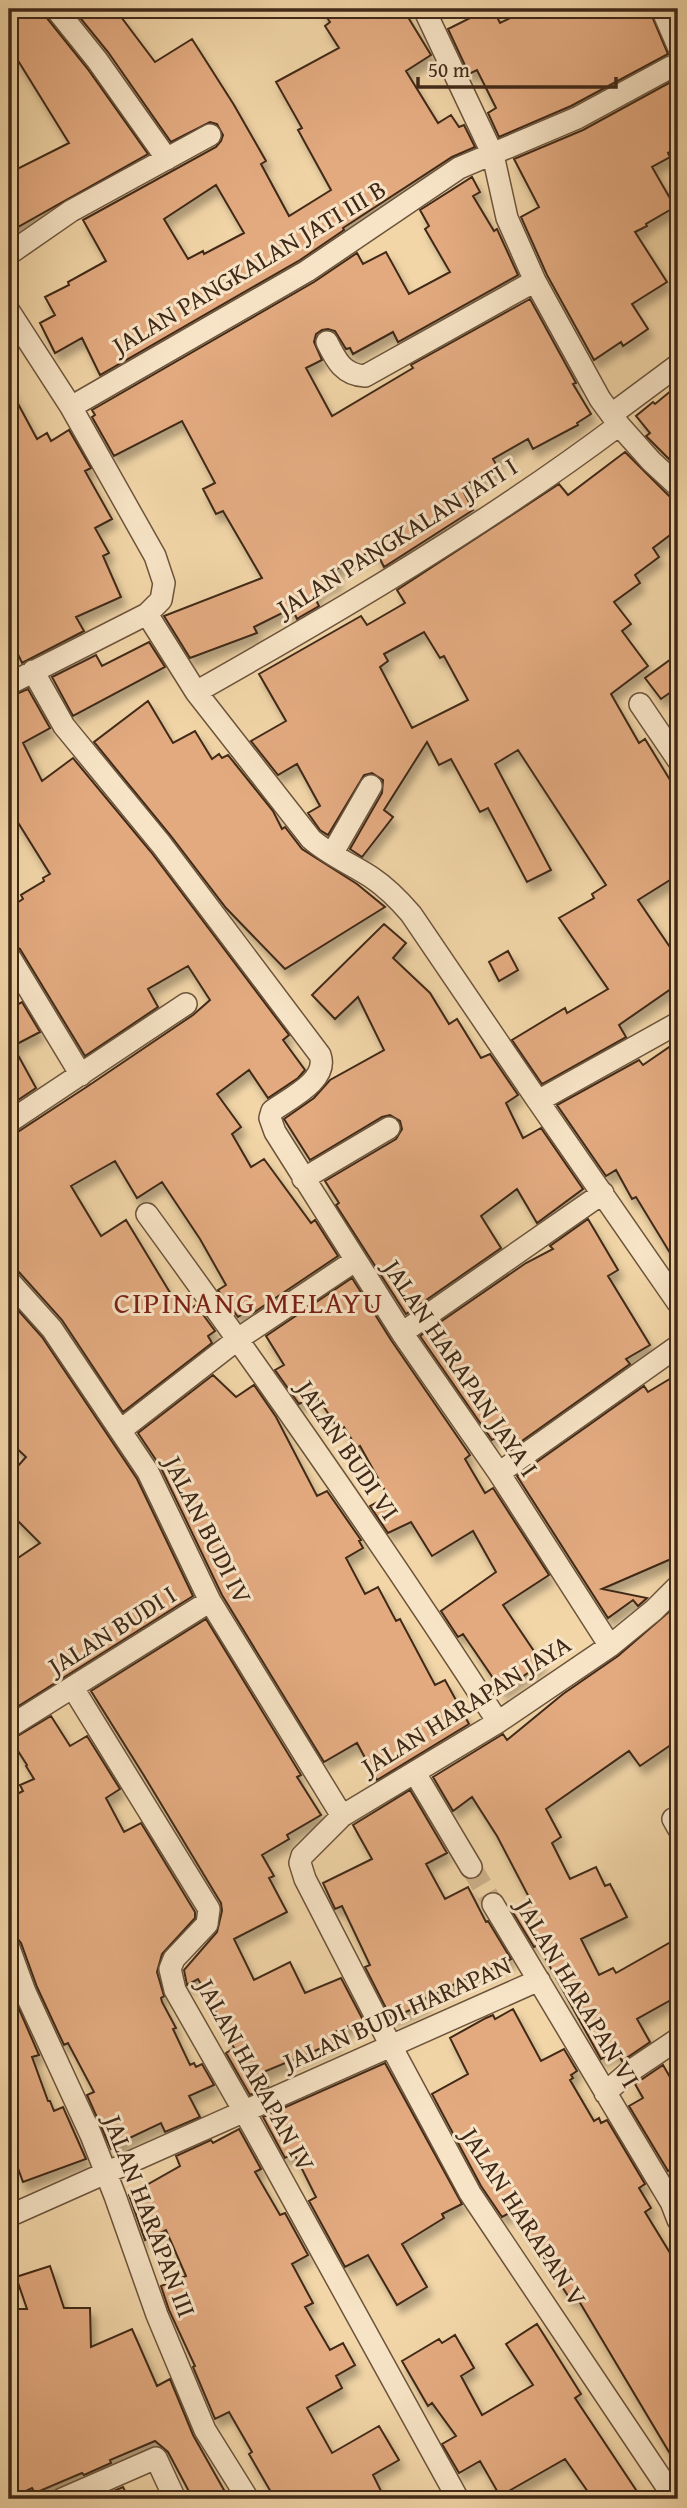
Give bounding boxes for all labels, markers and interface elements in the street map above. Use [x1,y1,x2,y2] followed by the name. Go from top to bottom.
[418,46,615,90] scale bar
[428,54,470,85] text: 50 m
[102,169,393,366] street label: JALAN PANGKALAN JATI III B
[266,447,525,628] street label: JALAN PANGKALAN JATI I
[372,1249,549,1484] street label: JALAN HARAPAN JAYA I
[114,1280,384,1324] district label: CIPINANG MELAYU
[285,1369,410,1528] street label: JALAN BUDI VI
[153,1446,262,1611] street label: JALAN BUDI IV
[38,1575,183,1686] street label: JALAN BUDI I
[351,1624,578,1787] street label: JALAN HARAPAN JAYA
[505,1888,650,2095] street label: JALAN HARAPAN VI
[274,1945,517,2081] street label: JALAN BUDI HARAPAN
[186,1969,326,2178] street label: JALAN HARAPAN IV
[93,2106,207,2323] street label: JALAN HARAPAN III
[450,2117,597,2314] street label: JALAN HARAPAN V

